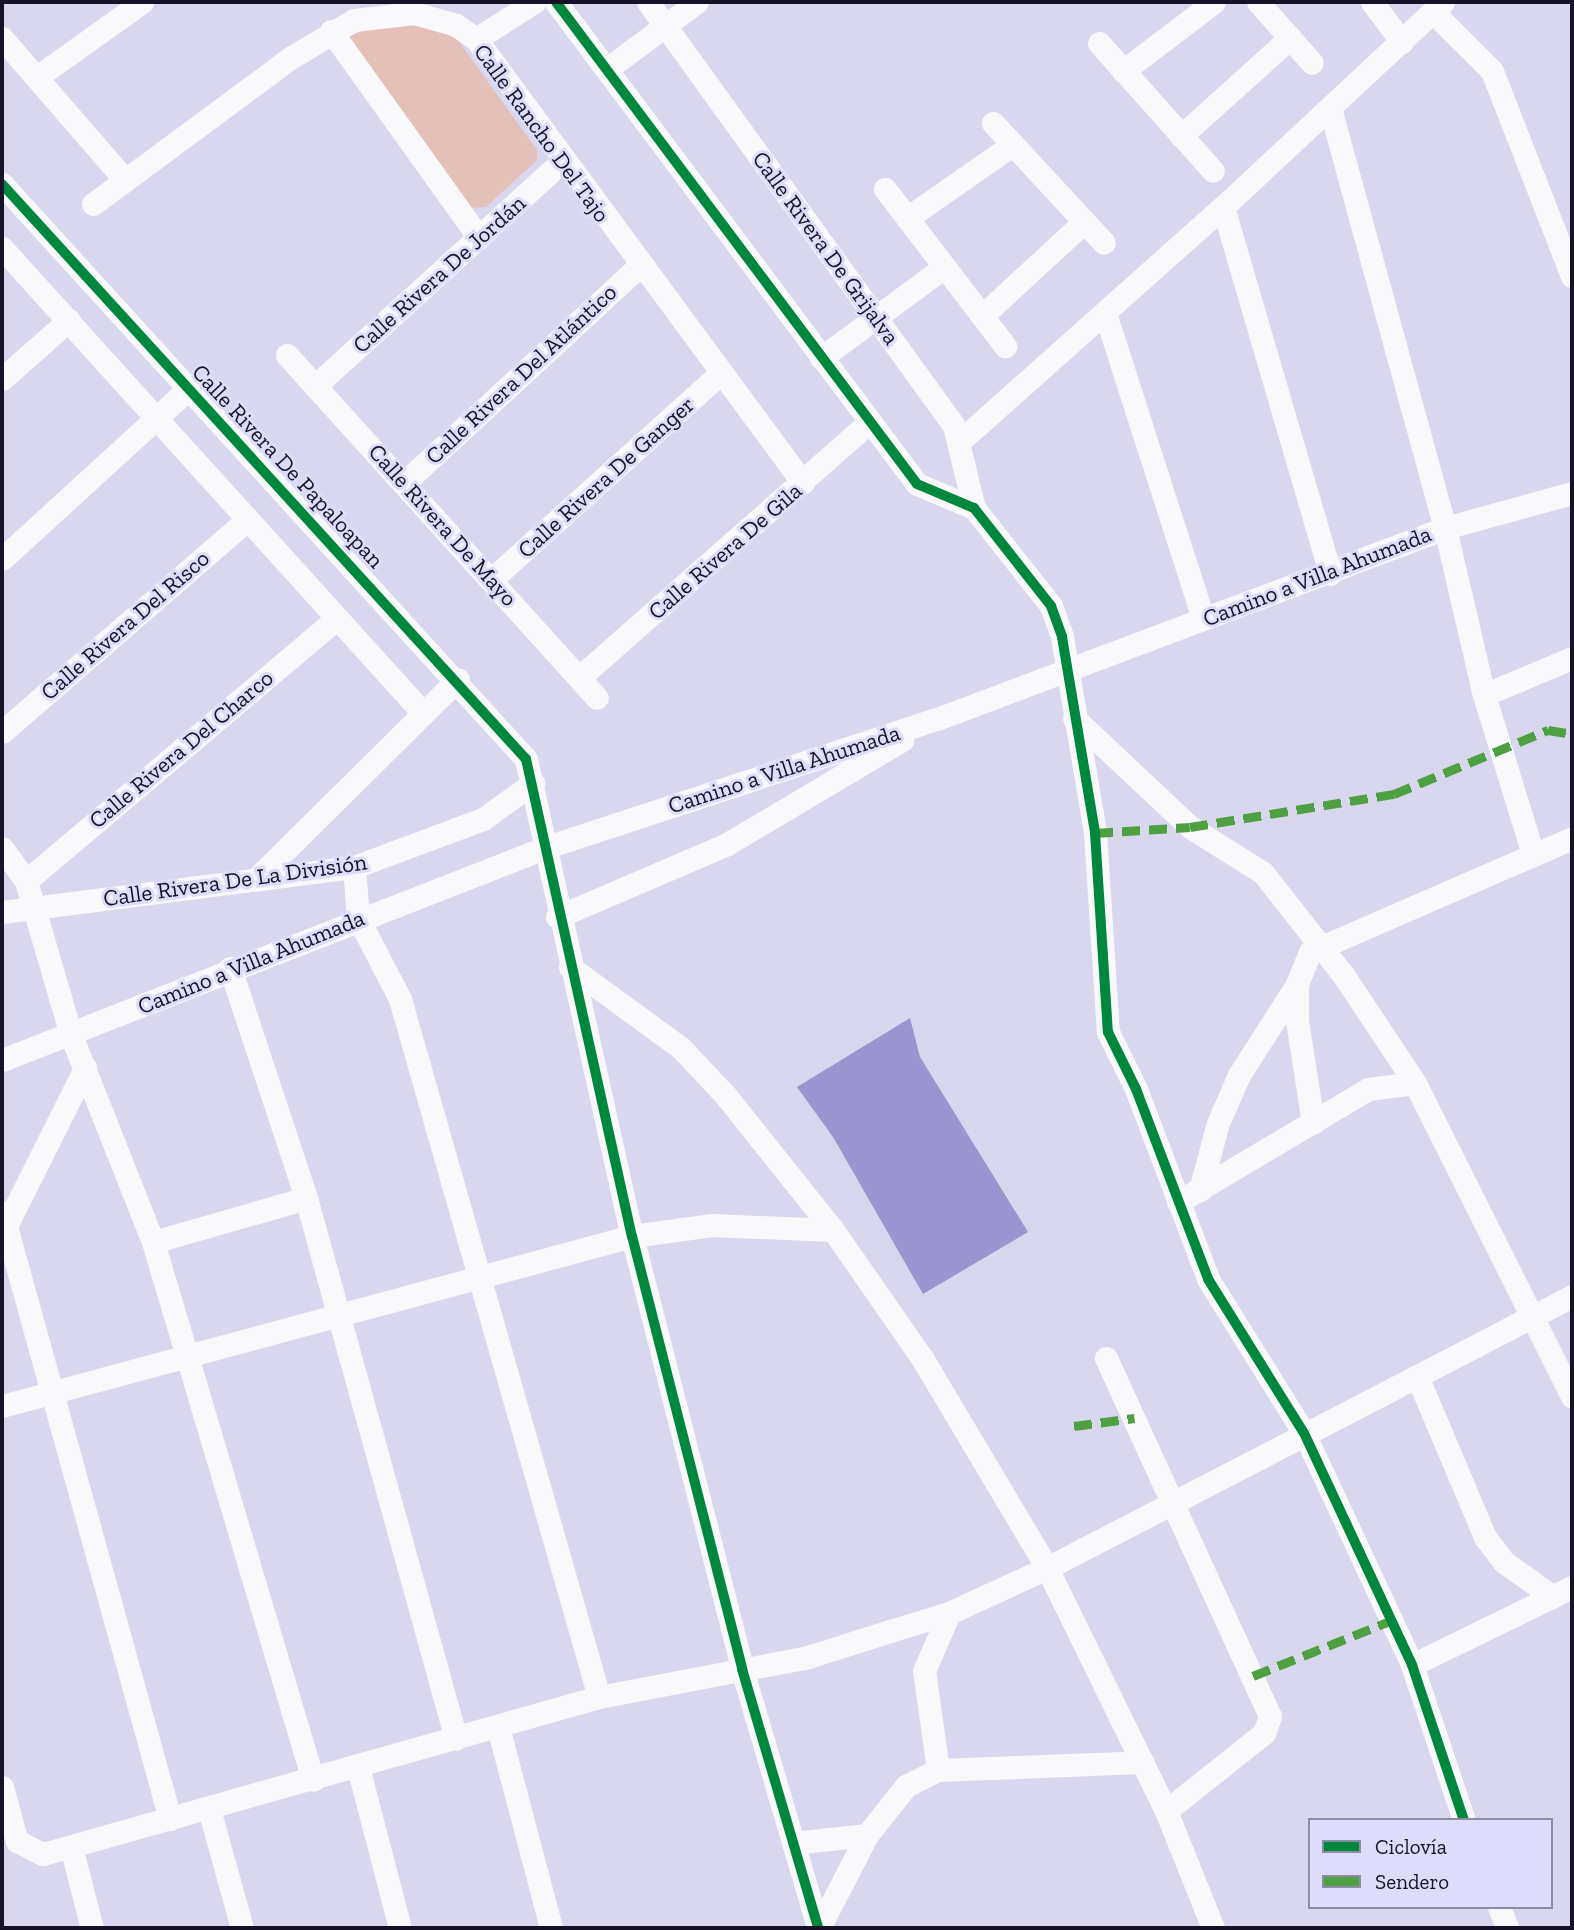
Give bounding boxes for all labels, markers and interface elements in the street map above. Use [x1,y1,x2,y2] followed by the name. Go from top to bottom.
[468,38,616,228] street label: Calle Rancho Del Tajo
[747,146,905,350] street label: Calle Rivera De Grijalva
[347,189,531,359] street label: Calle Rivera De Jordán
[419,278,623,470] street label: Calle Rivera Del Atlántico
[186,358,390,574] street label: Calle Rivera De Papaloapan
[512,390,700,564] street label: Calle Rivera De Ganger
[363,438,523,612] street label: Calle Rivera De Mayo
[643,477,807,625] street label: Calle Rivera De Gila
[1198,519,1436,633] street label: Camino a Villa Ahumada
[35,544,215,706] street label: Calle Rivera Del Risco
[83,664,279,834] street label: Calle Rivera Del Charco
[664,718,904,820] street label: Camino a Villa Ahumada
[101,848,369,912] street label: Calle Rivera De La División
[133,904,369,1020] street label: Camino a Villa Ahumada
[1308,1818,1553,1909] legend
[1375,1834,1447,1859] text: Ciclovía
[1375,1869,1449,1894] text: Sendero

